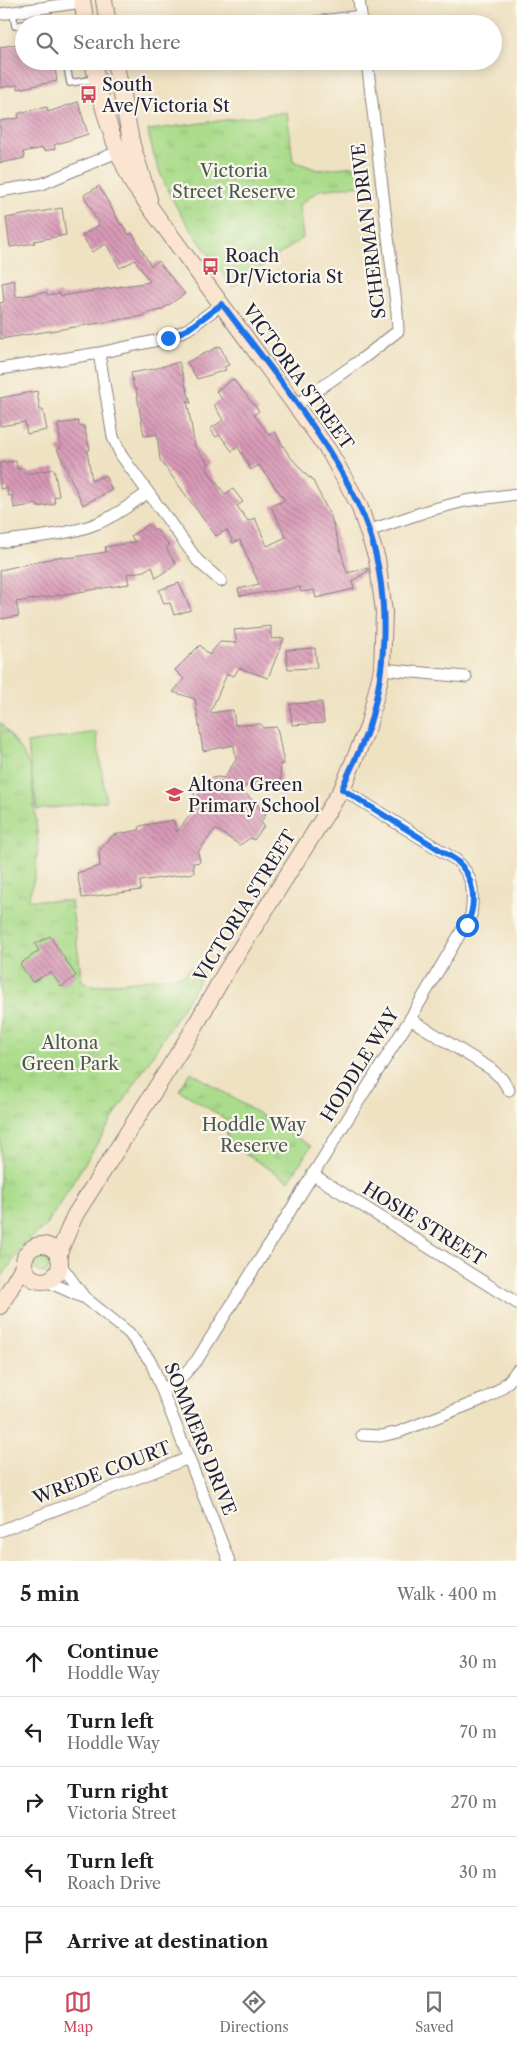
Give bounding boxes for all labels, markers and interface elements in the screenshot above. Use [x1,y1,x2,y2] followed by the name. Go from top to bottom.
[15,15,502,70] search box
[33,29,61,57] icon: search
[73,31,181,54] text: Search here
[101,74,230,117] place label: South Ave/Victoria St
[78,85,98,105] bus stop icon: South Ave/Victoria St
[347,142,391,320] street label: SCHERMAN DRIVE
[172,160,296,203] park label: Victoria Street Reserve
[225,245,344,288] place label: Roach Dr/Victoria St
[201,256,221,276] bus stop icon: Roach Dr/Victoria St
[237,299,359,455] street label: VICTORIA STREET
[157,327,180,350] route end
[187,774,320,817] place label: Altona Green Primary School
[164,785,184,805] school or university icon: Altona Green Primary School
[189,826,301,987] street label: VICTORIA STREET
[456,914,479,937] route start
[316,1003,404,1126] street label: HODDLE WAY
[21,1032,120,1075] park label: Altona Green Park
[202,1114,307,1157] park label: Hoddle Way Reserve
[359,1177,490,1271] street label: HOSIE STREET
[159,1359,241,1519] street label: SOMMERS DRIVE
[29,1436,174,1510] street label: WREDE COURT
[20,1581,80,1606] text: 5 min
[397,1584,497,1604] text: Walk · 400 m
[67,1640,159,1663] text: Continue
[20,1648,48,1676] icon: ahead
[459,1652,497,1672] text: 30 m
[67,1663,160,1683] text: Hoddle Way
[67,1710,154,1733] text: Turn left
[20,1718,48,1746] icon: left
[460,1722,497,1742] text: 70 m
[67,1733,160,1753] text: Hoddle Way
[67,1780,168,1803] text: Turn right
[20,1788,48,1816] icon: right
[451,1792,497,1812] text: 270 m
[67,1803,177,1823] text: Victoria Street
[67,1850,154,1873] text: Turn left
[20,1858,48,1886] icon: left
[459,1862,497,1882] text: 30 m
[67,1873,161,1893] text: Roach Drive
[20,1928,48,1956] icon: arrive
[67,1930,268,1953] text: Arrive at destination
[63,1988,93,2036] tab: Map
[219,1988,289,2036] tab: Directions
[415,1988,454,2036] tab: Saved

